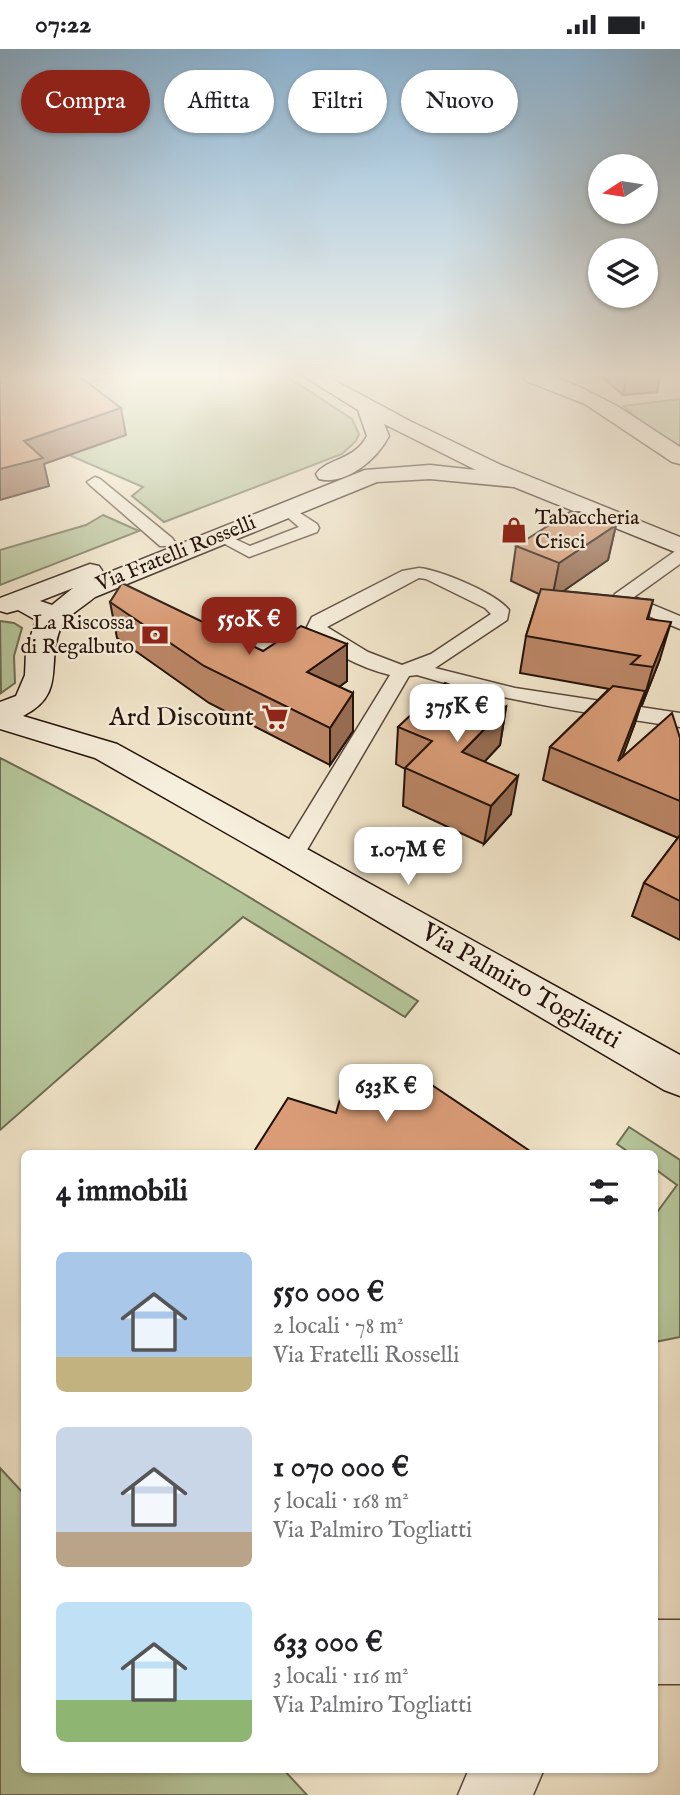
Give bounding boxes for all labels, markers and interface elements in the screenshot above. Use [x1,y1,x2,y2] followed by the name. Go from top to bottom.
[35,8,91,41] text: 07:22
[21,70,150,133] chip: Compra
[164,70,274,133] chip: Affitta
[288,70,387,133] chip: Filtri
[401,70,518,133] chip: Nuovo
[588,154,658,224] north arrow
[588,154,658,308] map controls
[588,238,658,308] button: layers
[535,505,640,556] place label: Tabaccheria Crisci
[91,510,260,599] street label: Via Fratelli Rosselli
[499,515,529,545] shop icon: Tabaccheria Crisci
[192,597,306,657] pin: 550K €
[217,605,281,634] text: 550K €
[20,610,135,661] place label: La Riscossa di Regalbuto
[140,620,170,650] bank icon: La Riscossa di Regalbuto
[400,685,514,744] pin: 375K €
[426,692,488,721] text: 375K €
[108,701,254,734] place label: Ard Discount
[260,702,290,732] supermarket icon: Ard Discount
[343,827,473,887] pin: 1.07M €
[370,835,446,864] text: 1.07M €
[414,915,627,1057] street label: Via Palmiro Togliatti
[329,1065,443,1124] pin: 633K €
[355,1072,417,1101] text: 633K €
[56,1173,188,1211] text: 4 immobili
[585,1173,623,1211] icon: filters
[273,1274,384,1312] text: 550 000 €
[112,1280,196,1364] icon: home
[273,1312,404,1341] text: 2 locali · 78 m²
[273,1341,459,1370] text: Via Fratelli Rosselli
[273,1449,409,1487] text: 1 070 000 €
[112,1455,196,1539] icon: home
[273,1487,409,1516] text: 5 locali · 168 m²
[273,1516,472,1545] text: Via Palmiro Togliatti
[273,1624,383,1662] text: 633 000 €
[112,1630,196,1714] icon: home
[273,1662,409,1691] text: 3 locali · 116 m²
[273,1691,472,1720] text: Via Palmiro Togliatti

